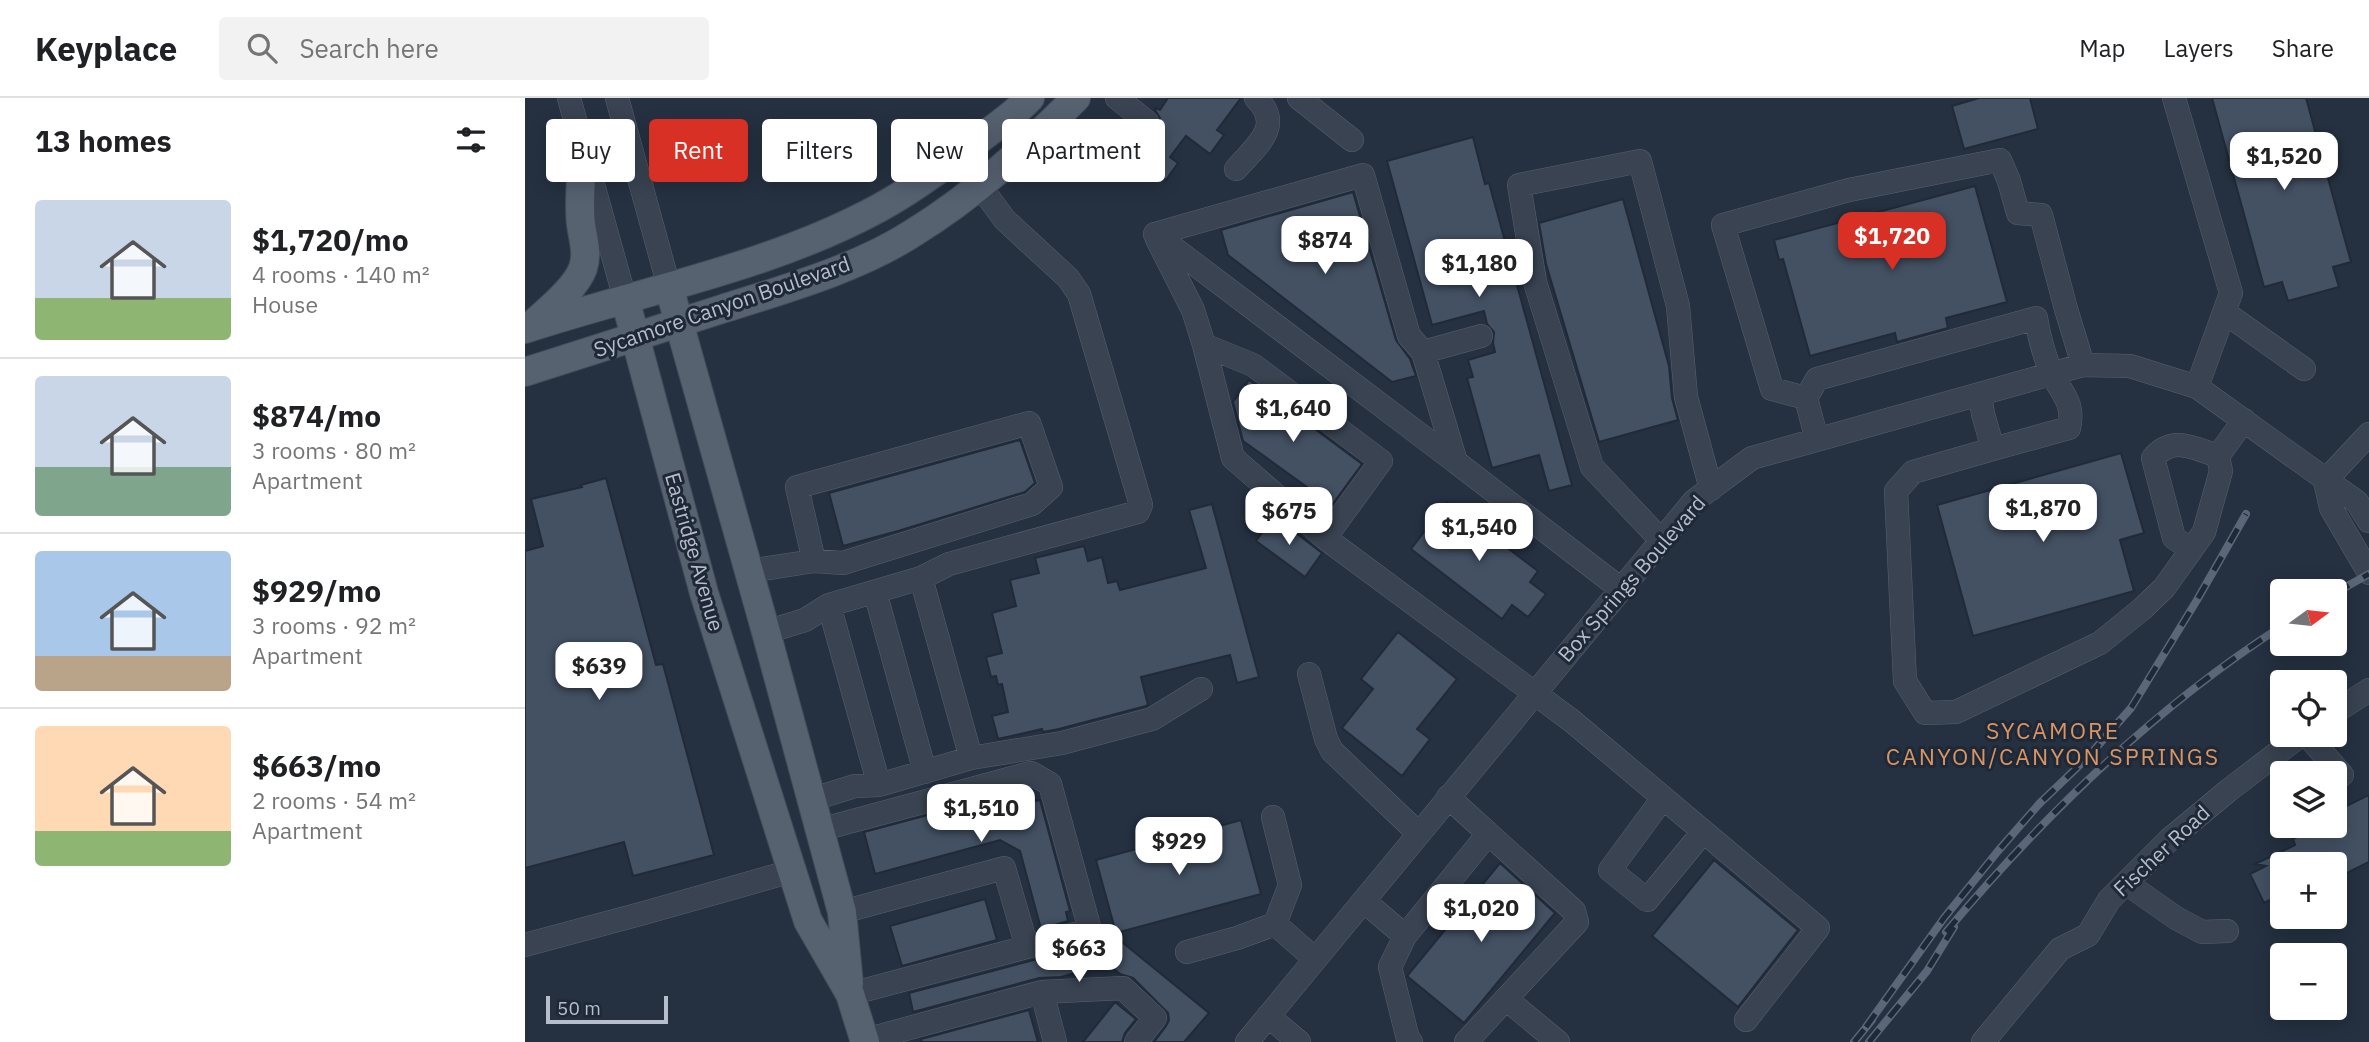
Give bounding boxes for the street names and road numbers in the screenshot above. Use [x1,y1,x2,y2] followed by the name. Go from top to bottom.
[590,249,853,363] street label: Sycamore Canyon Boulevard
[659,469,731,634] street label: Eastridge Avenue
[1551,489,1711,668] street label: Box Springs Boulevard
[2107,798,2216,902] street label: Fischer Road

